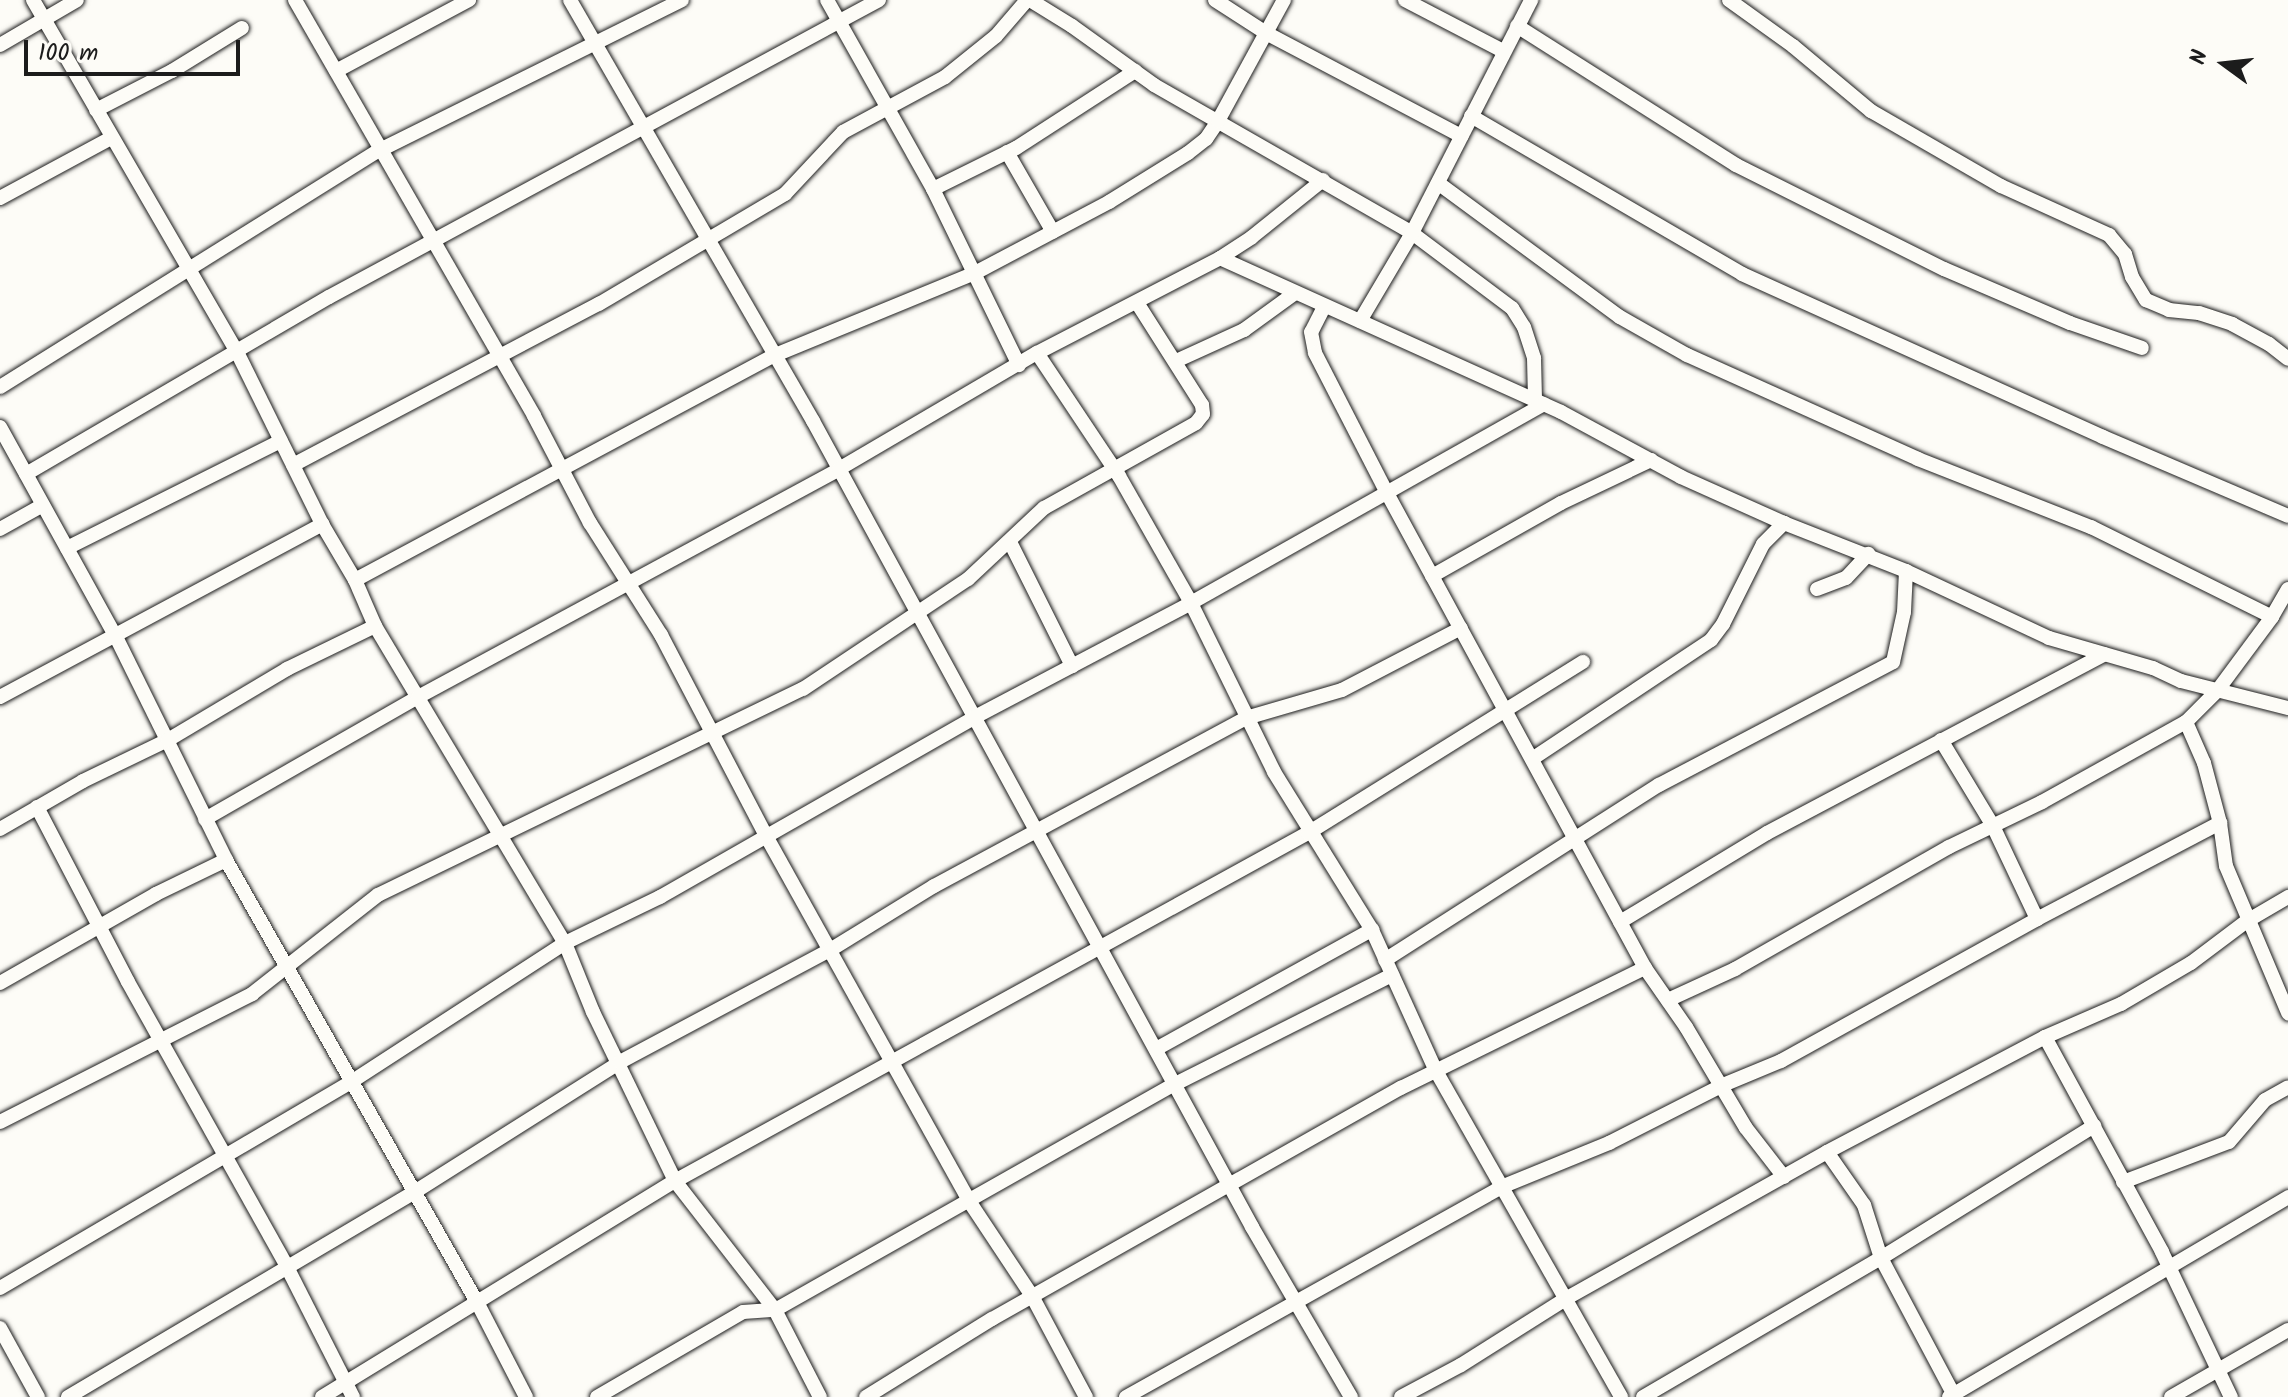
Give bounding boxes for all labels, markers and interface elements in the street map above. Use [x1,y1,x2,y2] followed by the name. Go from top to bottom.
[28,24,244,74] scale bar
[2184,24,2264,104] north arrow
[38,34,98,73] text: 100 m
[2182,46,2219,69] text: N

